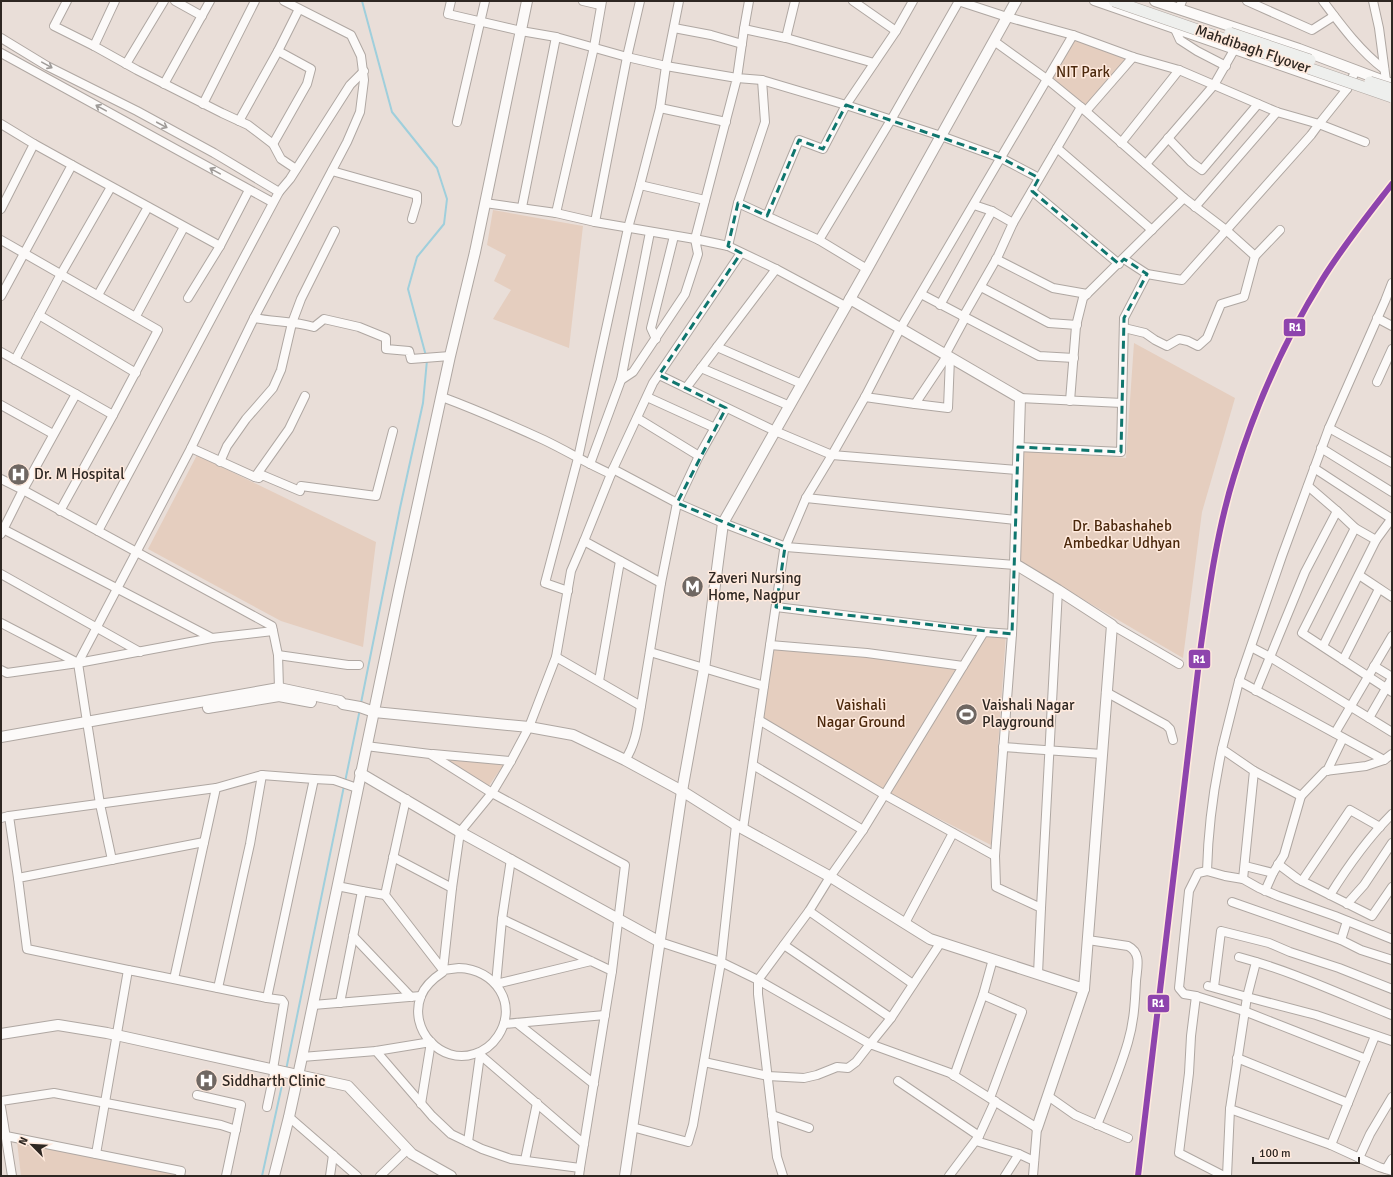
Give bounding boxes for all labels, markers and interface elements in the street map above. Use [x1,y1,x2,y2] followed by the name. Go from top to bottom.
[1193,21,1314,77] street label: Mahdibagh Flyover
[41,62,53,70] one-way arrow
[1056,63,1111,81] park label: NIT Park
[95,104,107,112] one-way arrow
[156,122,168,129] one-way arrow
[209,167,221,175] one-way arrow
[1283,318,1306,337] line badge: R1
[1289,321,1301,334] text: R1
[6,461,32,487] hospital icon: Dr. M Hospital
[34,465,125,483] place label: Dr. M Hospital
[1064,517,1180,552] park label: Dr. Babashaheb Ambedkar Udhyan
[708,569,802,604] place label: Zaveri Nursing Home, Nagpur
[680,574,706,600] metro station icon: Zaveri Nursing Home, Nagpur
[1188,649,1211,669] line badge: R1
[1193,653,1205,666] text: R1
[816,696,906,731] park label: Vaishali Nagar Ground
[982,696,1075,731] place label: Vaishali Nagar Playground
[954,701,980,727] sports icon: Vaishali Nagar Playground
[1147,994,1170,1013] line badge: R1
[1152,997,1164,1010] text: R1
[194,1068,220,1094] hospital icon: Siddharth Clinic
[222,1072,325,1090] place label: Siddharth Clinic
[12,1125,52,1165] north arrow
[16,1135,31,1147] text: N
[1253,1139,1359,1165] scale bar
[1259,1146,1291,1161] text: 100 m

